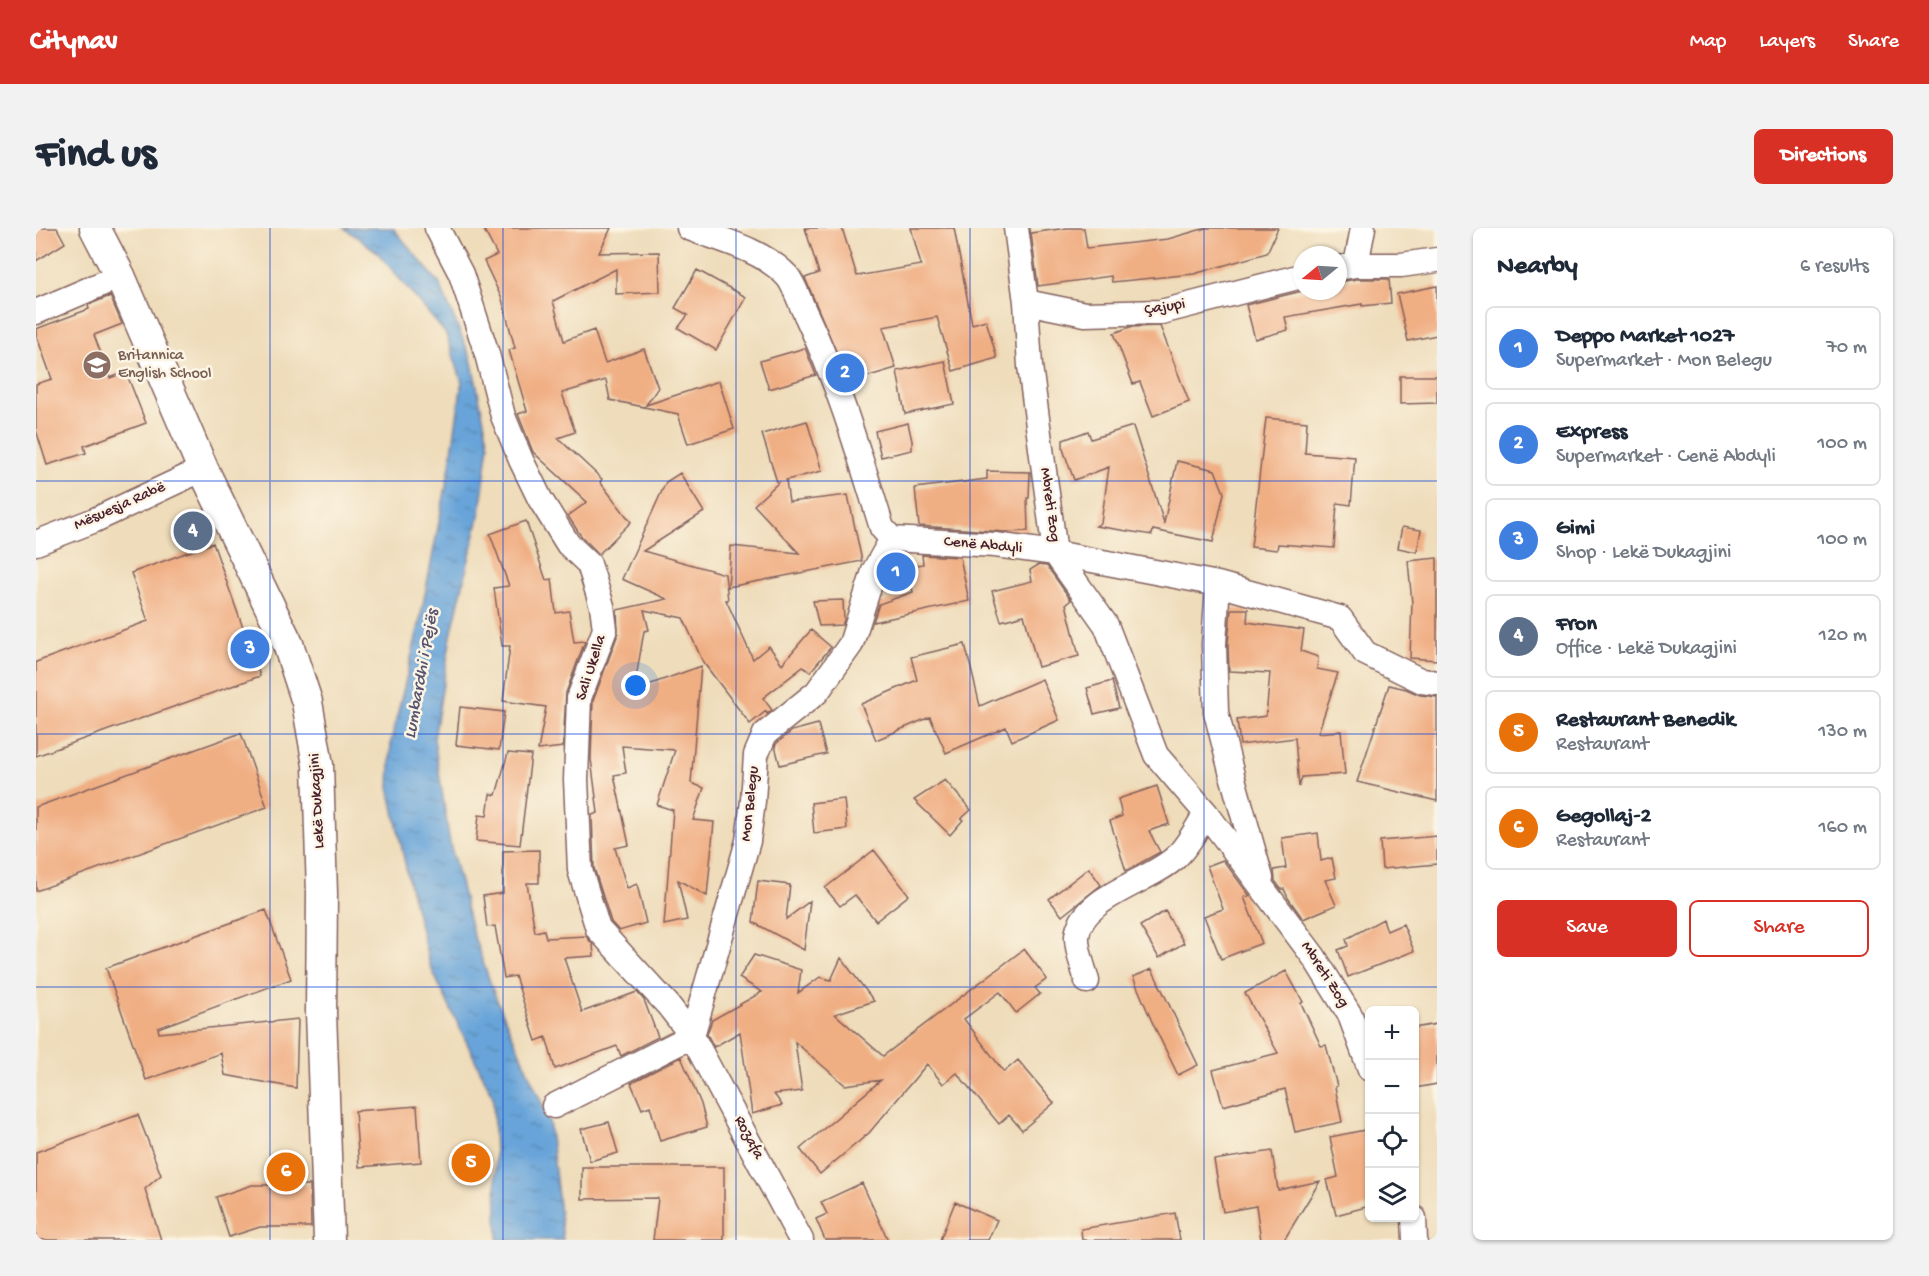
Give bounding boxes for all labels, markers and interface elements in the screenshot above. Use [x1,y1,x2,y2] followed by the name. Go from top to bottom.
[30,26,118,59] text: Citynav
[1690,30,1726,55] text: Map
[1759,30,1815,55] text: Layers
[1848,30,1899,55] text: Share
[1754,129,1893,184] button: Directions
[36,132,156,181] text: Find us
[1293,246,1347,300] north arrow
[1497,252,1578,283] text: Nearby
[1800,256,1869,279] text: 6 results
[1143,295,1187,321] street label: Çajupi
[1556,324,1734,350] text: Deppo Market 1027
[1514,337,1523,360] text: 1
[1826,337,1867,360] text: 70 m
[117,347,212,384] place label: Britannica English School
[81,349,113,381] school or university icon: Britannica English School
[826,350,864,396] pin: 2
[1556,350,1772,373] text: Supermarket · Mon Belegu
[1556,420,1627,446] text: Express
[1514,433,1523,456] text: 2
[1817,433,1867,456] text: 100 m
[1556,446,1776,469] text: Supermarket · Cenë Abdyli
[1034,467,1064,543] street label: Mbreti Zog
[71,478,169,536] street label: Mësuesja Rabë
[174,508,212,554] pin: 4
[1556,516,1595,542] text: Gimi
[1513,529,1524,552] text: 3
[1817,529,1867,552] text: 100 m
[943,533,1023,559] street label: Cenë Abdyli
[1556,542,1731,565] text: Shop · Lekë Dukagjini
[876,550,916,594] pin: 1
[400,606,444,740] water label: Lumbardhi i Pejës
[1556,612,1597,638] text: Fron
[1514,625,1523,648] text: 4
[1819,625,1867,648] text: 120 m
[230,626,270,672] pin: 3
[573,632,612,703] street label: Sali Ukella
[1556,638,1737,661] text: Office · Lekë Dukagjini
[621,671,650,700] your location
[1556,708,1735,734] text: Restaurant Benedik
[1513,721,1524,744] text: 5
[1818,721,1867,744] text: 130 m
[1556,734,1649,757] text: Restaurant
[306,753,330,849] street label: Lekë Dukagjini
[738,765,764,843] street label: Mon Belegu
[1556,804,1651,830] text: Gegollaj-2
[1513,817,1524,840] text: 6
[1818,817,1867,840] text: 160 m
[1556,830,1649,853] text: Restaurant
[1497,900,1677,957] button: Save
[1689,900,1869,957] button: Share
[1296,938,1352,1012] street label: Mbreti Zog
[1365,1006,1419,1222] map controls
[1365,1006,1419,1060] button: +
[1365,1060,1419,1114] button: −
[729,1113,768,1164] street label: Rozafa
[1365,1114,1419,1168] button: locate
[452,1140,490,1186] pin: 5
[266,1150,306,1194] pin: 6
[1365,1168,1419,1222] button: layers

